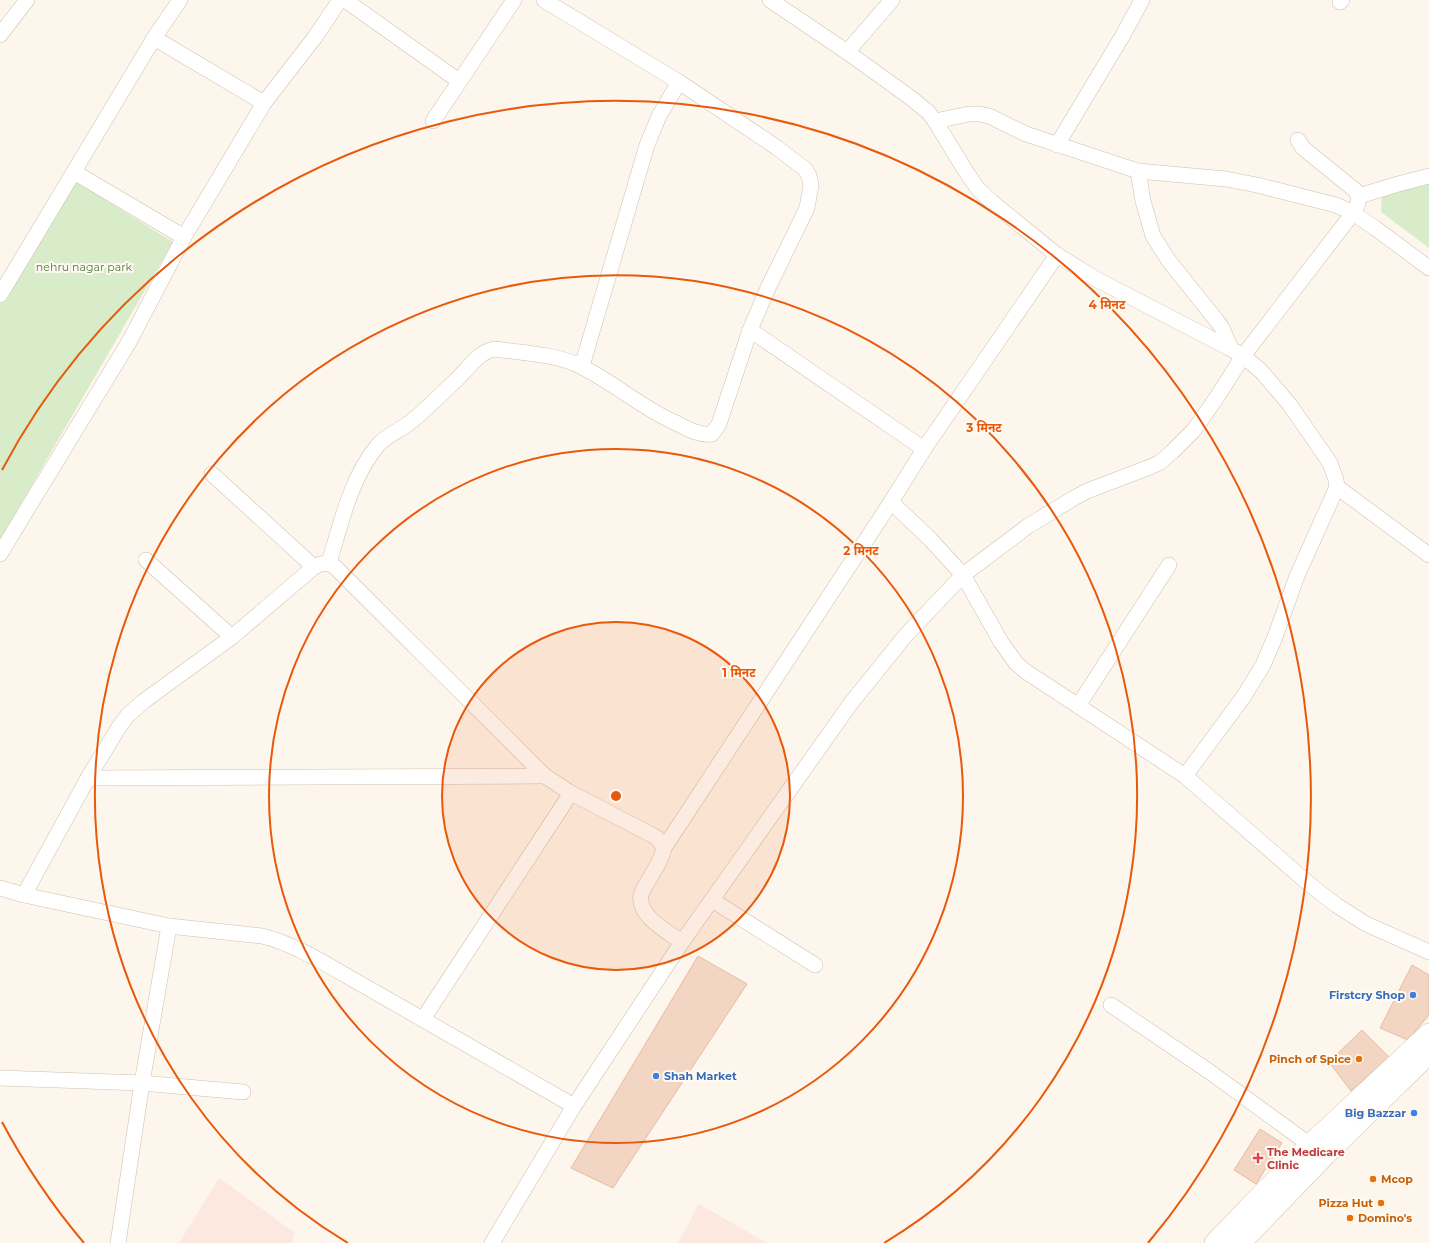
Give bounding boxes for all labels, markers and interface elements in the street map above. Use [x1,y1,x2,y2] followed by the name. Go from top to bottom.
[36,260,133,274] park label: nehru nagar park
[1089,297,1126,312] text: 4 मिनट
[965,420,1002,435] text: 3 मिनट
[843,543,879,558] text: 2 मिनट
[722,665,756,680] text: 1 मिनट
[609,789,623,803] centre of rings
[1329,988,1405,1002] place label: Firstcry Shop
[1408,990,1418,1000] marker: Firstcry Shop
[1269,1052,1351,1066] place label: Pinch of Spice
[1354,1054,1364,1064] marker: Pinch of Spice
[664,1069,737,1083] place label: Shah Market
[651,1071,661,1081] marker: Shah Market
[1345,1106,1406,1120] place label: Big Bazzar
[1409,1108,1419,1118] marker: Big Bazzar
[1267,1145,1345,1172] place label: The Medicare Clinic
[1252,1152,1264,1164] marker: The Medicare Clinic
[1381,1172,1413,1186] place label: Mcop
[1368,1174,1378,1184] marker: Mcop
[1319,1196,1373,1210] place label: Pizza Hut
[1376,1198,1386,1208] marker: Pizza Hut
[1358,1211,1412,1225] place label: Domino's
[1345,1213,1355,1223] marker: Domino's

